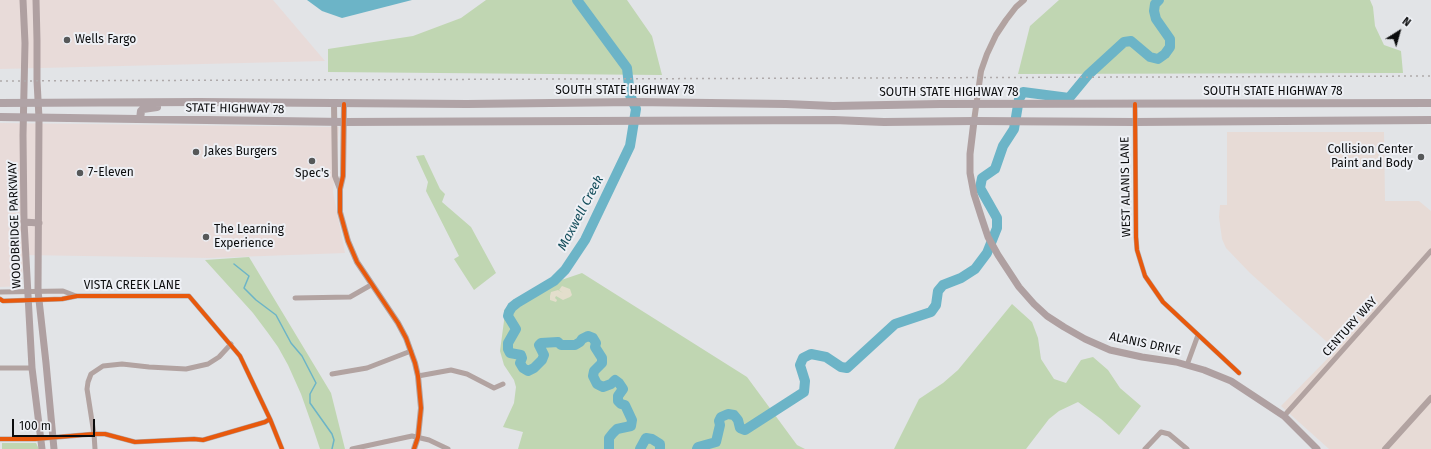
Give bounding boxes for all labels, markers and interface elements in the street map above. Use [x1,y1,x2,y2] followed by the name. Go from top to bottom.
[1379,12,1419,52] north arrow
[1400,15,1413,29] text: N
[75,33,136,47] place label: Wells Fargo
[62,35,72,45] marker: Wells Fargo
[555,84,695,98] street label: SOUTH STATE HIGHWAY 78
[1203,85,1343,99] street label: SOUTH STATE HIGHWAY 78
[879,86,1019,100] street label: SOUTH STATE HIGHWAY 78
[185,101,285,117] street label: STATE HIGHWAY 78
[1118,137,1134,237] street label: WEST ALANIS LANE
[1328,143,1413,171] place label: Collision Center Paint and Body
[204,145,277,159] place label: Jakes Burgers
[191,147,201,157] marker: Jakes Burgers
[1416,152,1426,162] marker: Collision Center Paint and Body
[307,156,317,166] marker: Spec's
[6,161,24,289] street label: WOODBRIDGE PARKWAY
[88,166,134,180] place label: 7-Eleven
[295,167,329,181] place label: Spec's
[75,168,85,178] marker: 7-Eleven
[555,173,607,253] water label: Maxwell Creek
[214,223,284,251] place label: The Learning Experience
[201,232,211,242] marker: The Learning Experience
[84,279,180,293] street label: VISTA CREEK LANE
[1320,294,1380,360] street label: CENTURY WAY
[1108,329,1182,359] street label: ALANIS DRIVE
[14,411,97,437] scale bar
[19,419,51,433] text: 100 m

